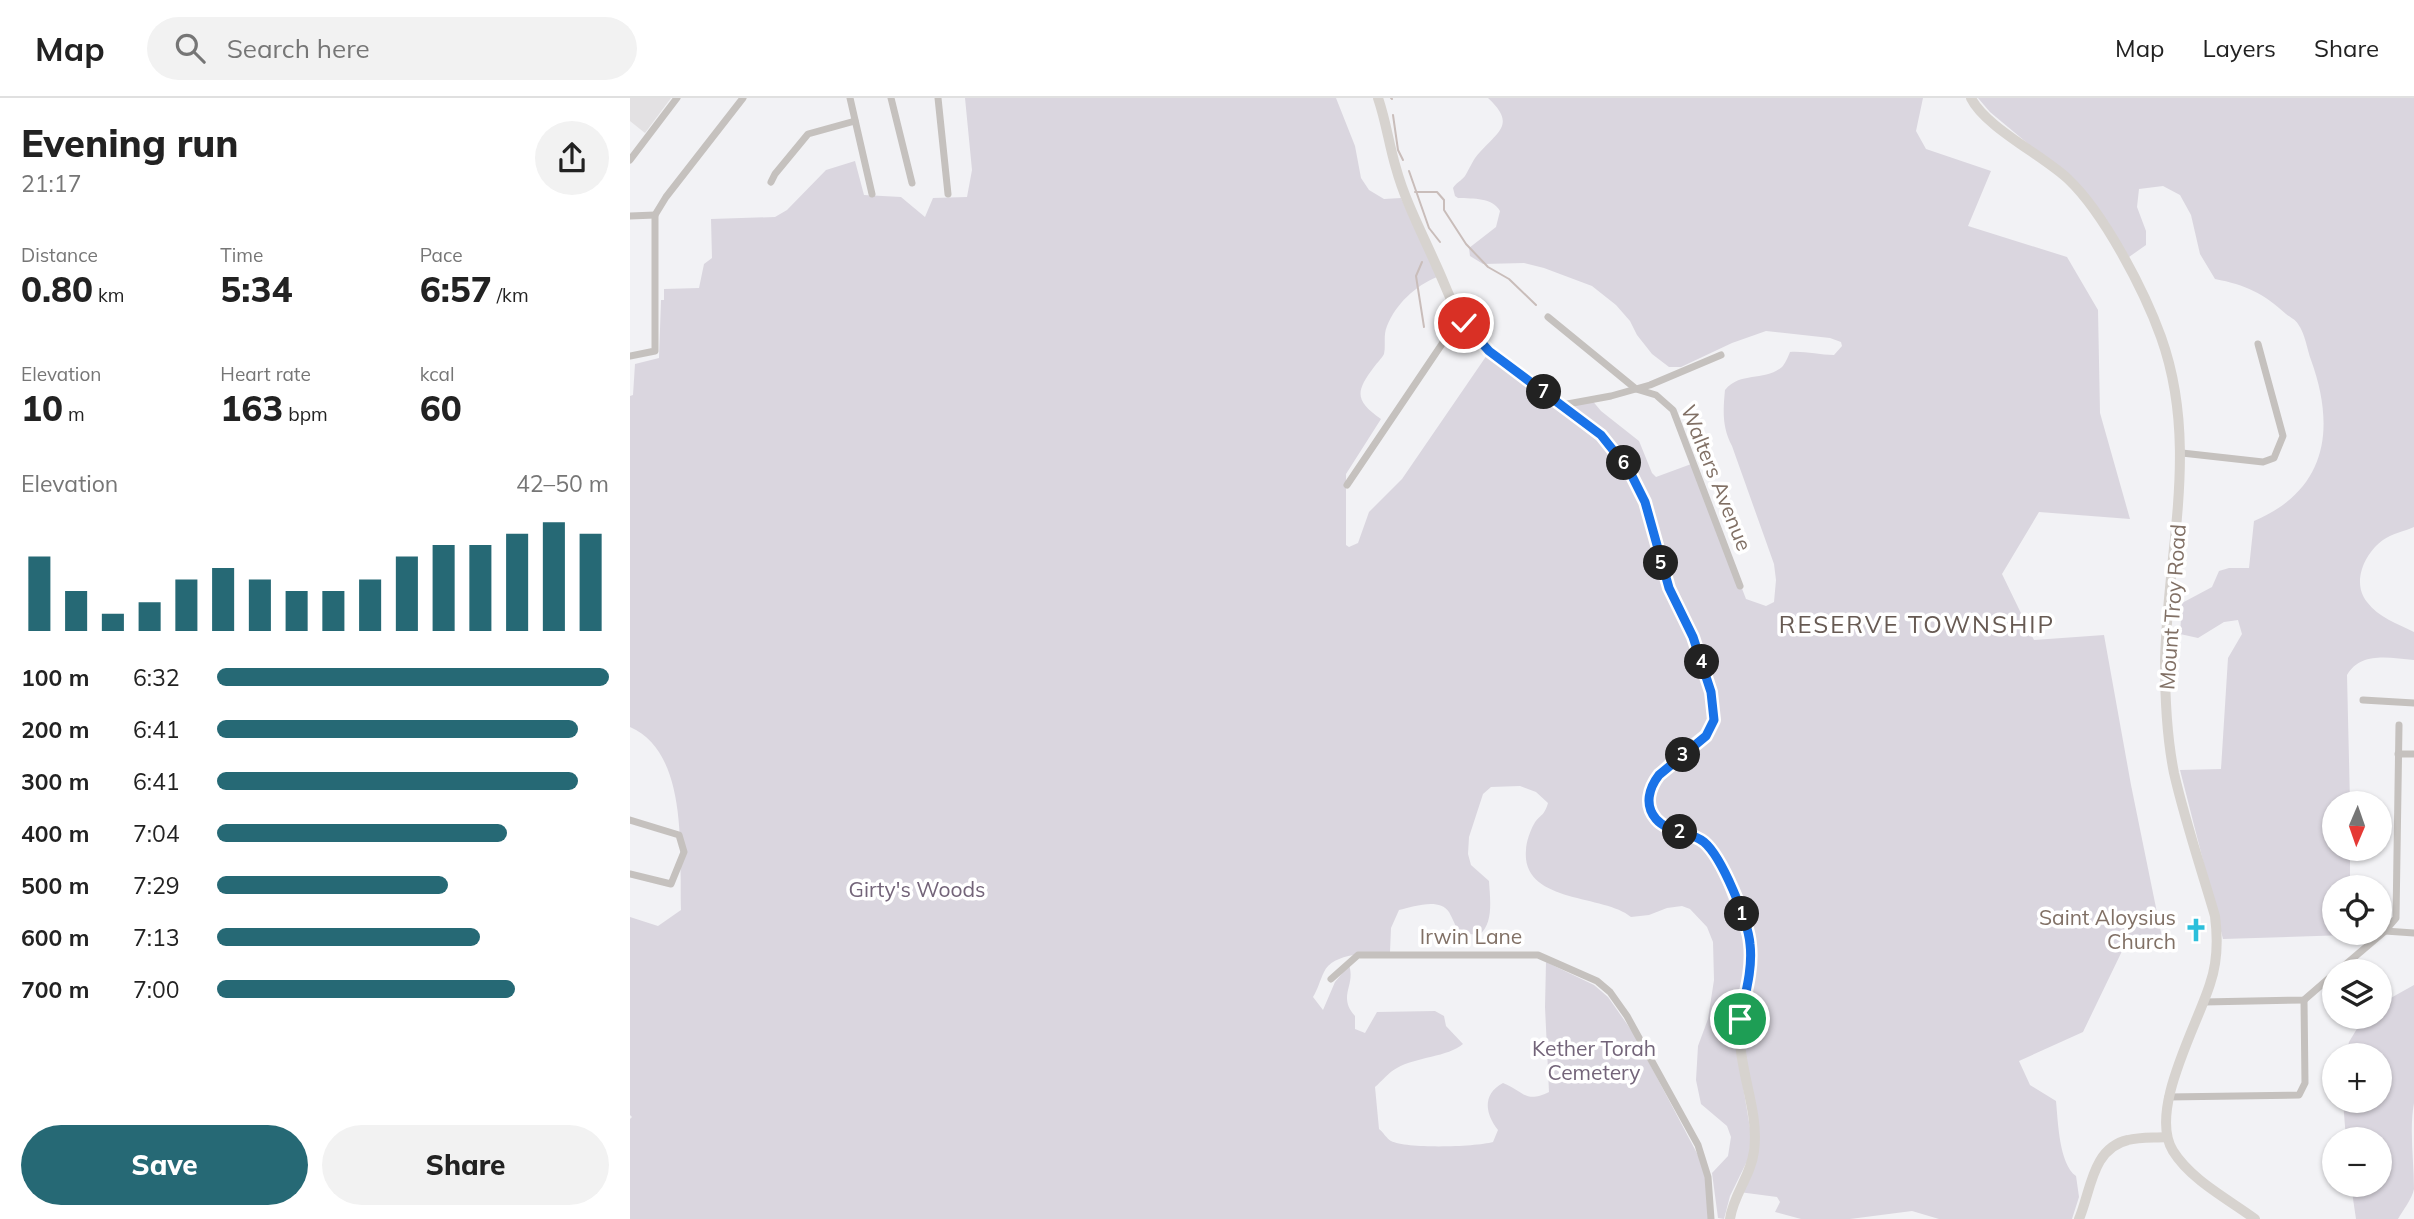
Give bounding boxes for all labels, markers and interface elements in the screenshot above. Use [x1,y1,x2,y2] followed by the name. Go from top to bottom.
[147,17,637,80] search box
[35,28,105,69] text: Map
[171,29,209,67] icon: search
[227,32,370,65] text: Search here
[2115,33,2164,63] text: Map
[2202,33,2276,63] text: Layers
[2314,33,2379,63] text: Share
[21,119,239,167] text: Evening run
[535,121,609,195] button: share
[21,169,81,198] text: 21:17
[21,243,98,267] text: Distance
[220,243,263,267] text: Time
[420,243,463,267] text: Pace
[21,267,93,311] text: 0.80
[220,267,292,311] text: 5:34
[420,267,492,311] text: 6:57
[93,283,125,307] text: km
[492,283,529,307] text: /km
[1434,293,1494,353] pin
[1445,304,1483,342] icon: check
[21,362,101,386] text: Elevation
[220,362,311,386] text: Heart rate
[420,362,454,386] text: kcal
[1527,374,1562,410] pin: 7
[1538,379,1549,403] text: 7
[21,386,63,430] text: 10
[220,386,283,430] text: 163
[420,386,462,430] text: 60
[1676,401,1758,554] street label: Walters Avenue
[63,402,85,426] text: m
[283,402,328,426] text: bpm
[1606,446,1642,480] pin: 6
[1618,450,1629,474] text: 6
[21,469,118,498] text: Elevation
[516,469,609,498] text: 42–50 m
[2153,523,2191,691] street label: Mount Troy Road
[1644,546,1678,580] pin: 5
[1655,550,1666,574] text: 5
[1779,609,2055,639] district label: RESERVE TOWNSHIP
[1684,644,1720,680] pin: 4
[1696,649,1707,673] text: 4
[21,663,89,692] text: 100 m
[133,663,180,692] text: 6:32
[21,715,89,744] text: 200 m
[133,715,180,744] text: 6:41
[1666,738,1700,772] pin: 3
[1677,742,1688,766] text: 3
[21,767,89,796] text: 300 m
[133,767,180,796] text: 6:41
[2322,791,2392,861] north arrow
[2322,791,2392,1197] map controls
[1662,814,1698,850] pin: 2
[21,819,89,848] text: 400 m
[133,819,180,848] text: 7:04
[1674,819,1685,843] text: 2
[21,871,89,900] text: 500 m
[133,871,180,900] text: 7:29
[2322,875,2392,945] button: locate
[849,876,985,902] park label: Girty's Woods
[1724,896,1760,932] pin: 1
[1736,901,1747,925] text: 1
[2039,904,2176,954] place label: Saint Aloysius Church
[2182,916,2210,944] church icon: Saint Aloysius Church
[21,923,89,952] text: 600 m
[133,923,180,952] text: 7:13
[1420,923,1522,949] street label: Irwin Lane
[2322,959,2392,1029] button: layers
[21,975,89,1004] text: 700 m
[133,975,180,1004] text: 7:00
[1710,989,1770,1049] pin
[1721,1000,1759,1038] icon: arrive
[1532,1035,1656,1085] park label: Kether Torah Cemetery
[2322,1043,2392,1113] button: +
[21,1125,308,1205] button: Save
[322,1125,609,1205] button: Share
[2322,1127,2392,1197] button: −

